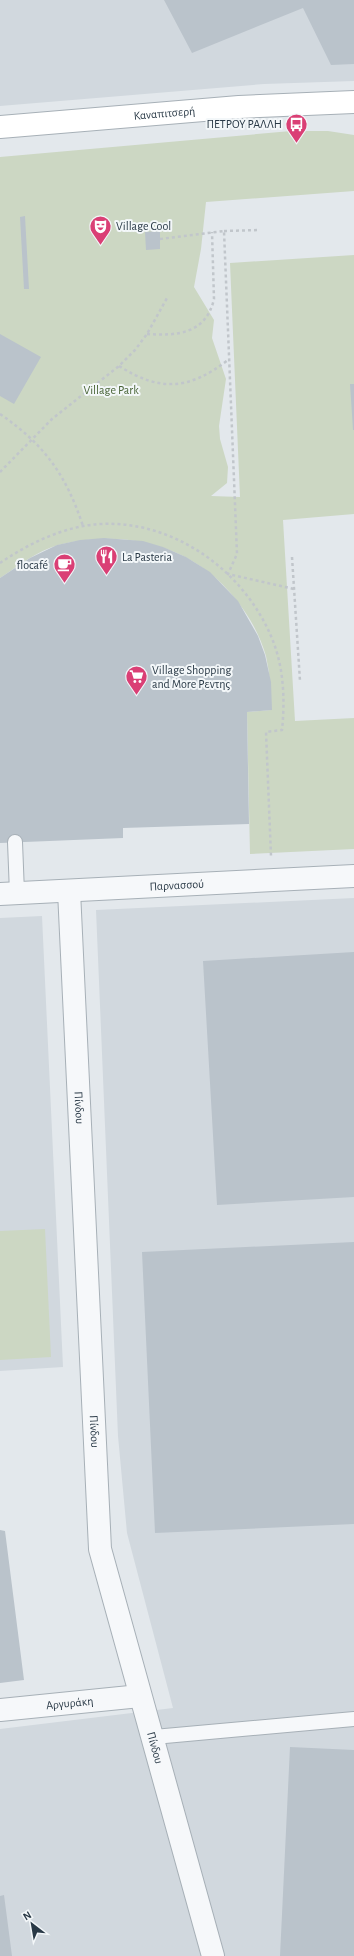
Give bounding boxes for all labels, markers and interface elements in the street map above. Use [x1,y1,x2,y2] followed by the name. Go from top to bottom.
[133,105,196,122] street label: Καναπιτσερή
[284,111,310,144] bus stop icon: ΠΕΤΡΟΥ ΡΑΛΛΗ
[206,118,282,130] place label: ΠΕΤΡΟΥ ΡΑΛΛΗ
[88,213,114,246] theatre icon: Village Cool
[116,220,171,232] place label: Village Cool
[83,384,139,396] park label: Village Park
[93,544,119,577] restaurant icon: La Pasteria
[122,551,172,563] place label: La Pasteria
[51,552,77,585] cafe icon: flocafé
[16,559,48,571] place label: flocafé
[123,664,149,697] supermarket icon: Village Shopping and More Ρεντης
[152,664,231,691] place label: Village Shopping and More Ρεντης
[149,878,204,892] street label: Παρνασσού
[72,1091,86,1124] street label: Πίνδου
[88,1415,101,1448] street label: Πίνδου
[45,1695,94,1711] street label: Αργυράκη
[145,1730,165,1765] street label: Πίνδου
[12,1904,52,1944] north arrow
[21,1909,33,1923] text: N

